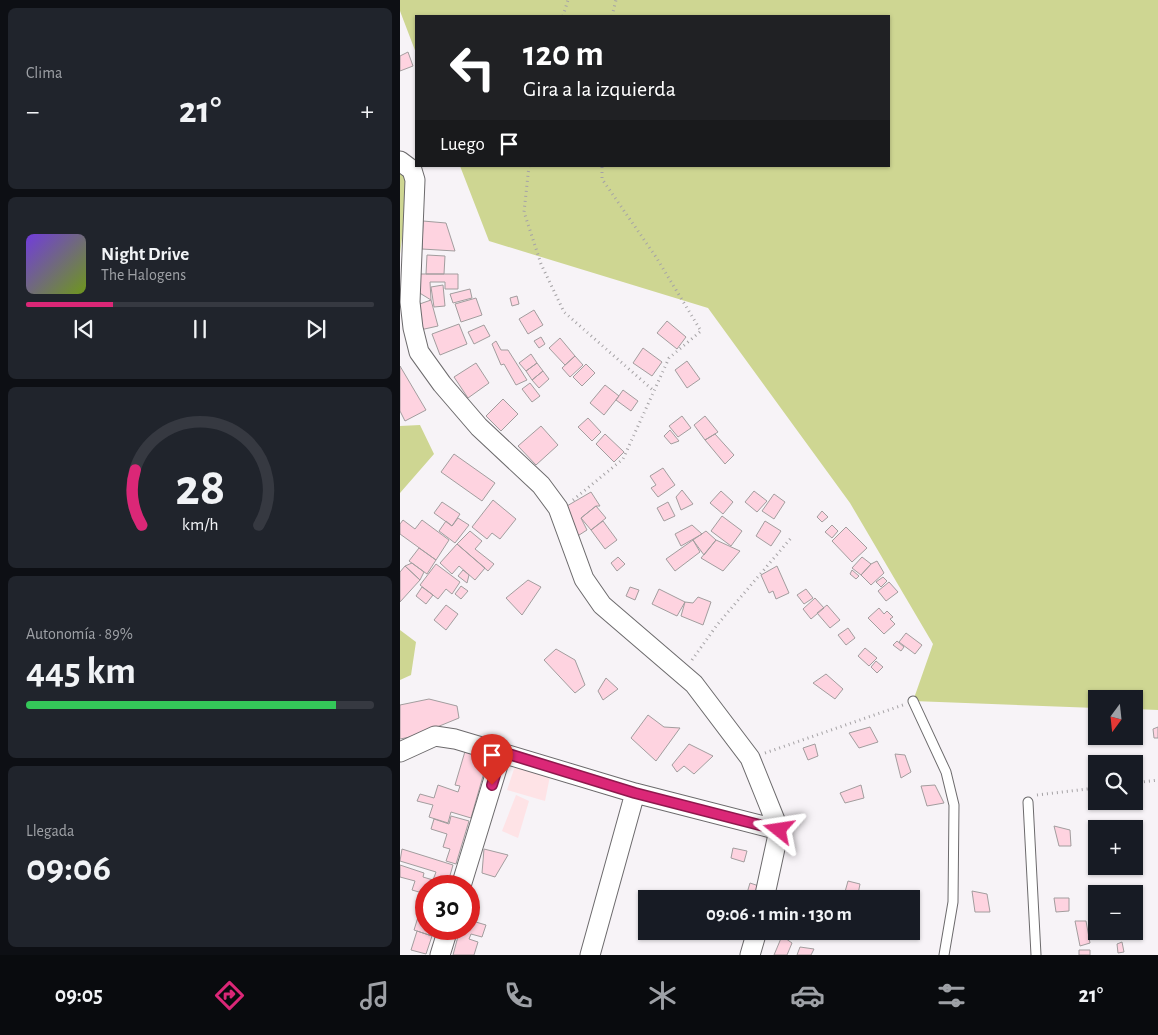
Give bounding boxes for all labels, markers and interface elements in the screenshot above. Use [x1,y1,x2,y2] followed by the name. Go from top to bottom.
[440,35,505,100] icon: left
[523,37,604,72] text: 120 m
[26,65,62,81] text: Clima
[523,78,676,100] text: Gira a la izquierda
[179,92,221,130] text: 21°
[26,98,39,126] text: −
[361,98,374,126] text: +
[495,130,523,158] icon: arrive
[440,135,485,154] text: Luego
[101,245,189,264] text: Night Drive
[101,267,186,283] text: The Halogens
[70,315,98,343] icon: previous
[186,315,214,343] icon: pause
[302,315,330,343] icon: next
[175,462,225,514] text: 28
[182,516,218,534] text: km/h
[26,626,133,642] text: Autonomía · 89%
[26,653,136,691] text: 445 km
[1088,690,1142,745] north arrow
[1088,690,1143,940] map controls
[471,734,513,785] pin
[478,741,506,769] icon: arrive
[1088,755,1143,810] button: search
[752,803,804,855] position arrow
[1088,820,1143,875] button: +
[26,823,74,839] text: Llegada
[26,850,111,888] text: 09:06
[415,875,480,940] speed limit sign: 30
[1088,885,1143,940] button: −
[706,905,852,924] text: 09:06 · 1 min · 130 m
[212,978,247,1013] icon: directions
[357,978,392,1013] icon: music
[501,978,536,1013] icon: phone
[645,978,680,1013] icon: climate
[790,978,825,1013] icon: car
[934,978,969,1013] icon: filters
[55,984,103,1006] text: 09:05
[1079,984,1103,1006] text: 21°

